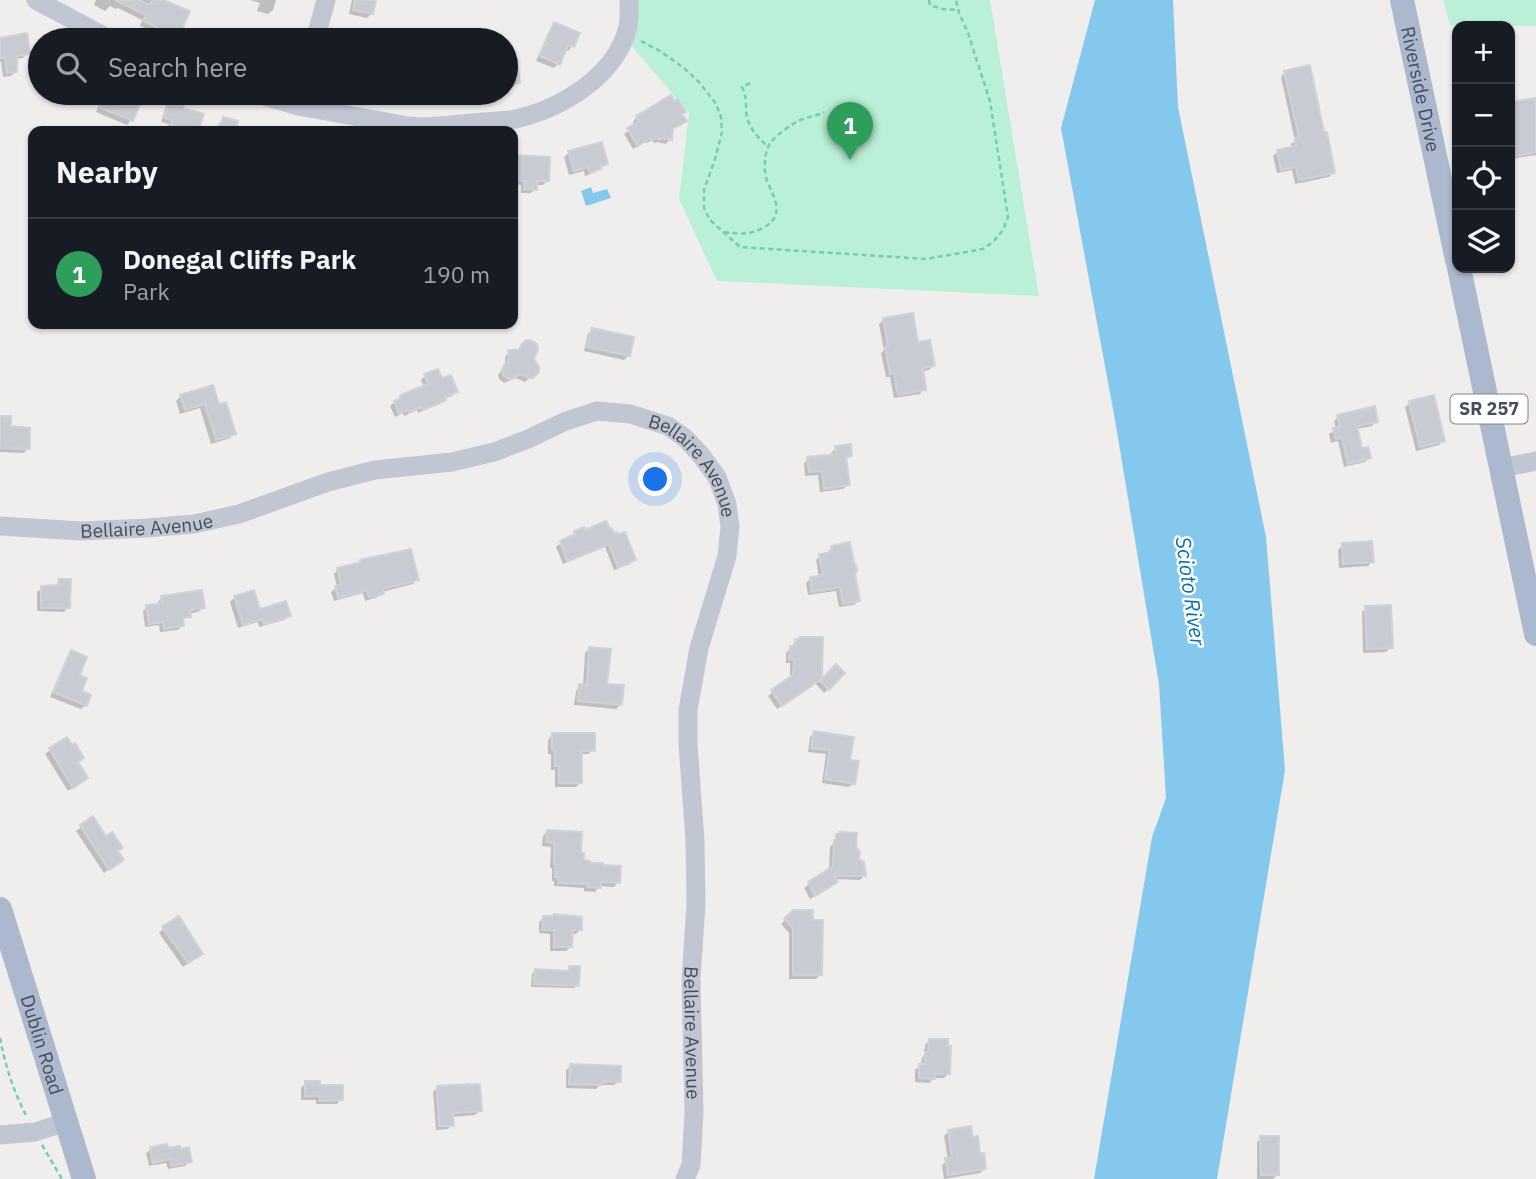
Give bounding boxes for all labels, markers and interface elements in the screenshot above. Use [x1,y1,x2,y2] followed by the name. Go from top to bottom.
[1452,21,1515,273] map controls
[1452,21,1515,84] button: +
[1396,24,1446,154] street label: Riverside Drive
[28,28,518,105] search box
[52,48,90,86] icon: search
[108,50,247,84] text: Search here
[1452,84,1515,147] button: −
[827,102,873,160] pin: 1
[1452,147,1515,210] button: locate
[56,152,158,191] text: Nearby
[1452,210,1515,273] button: layers
[123,242,356,276] text: Donegal Cliffs Park
[72,259,86,289] text: 1
[423,259,490,289] text: 190 m
[123,276,170,306] text: Park
[1450,394,1528,424] road number: SR 257
[645,409,741,519] street label: Bellaire Avenue
[638,462,672,496] your location
[80,508,215,543] street label: Bellaire Avenue
[1170,535,1213,648] water label: Scioto River
[679,965,706,1100] street label: Bellaire Avenue
[15,992,69,1098] street label: Dublin Road

